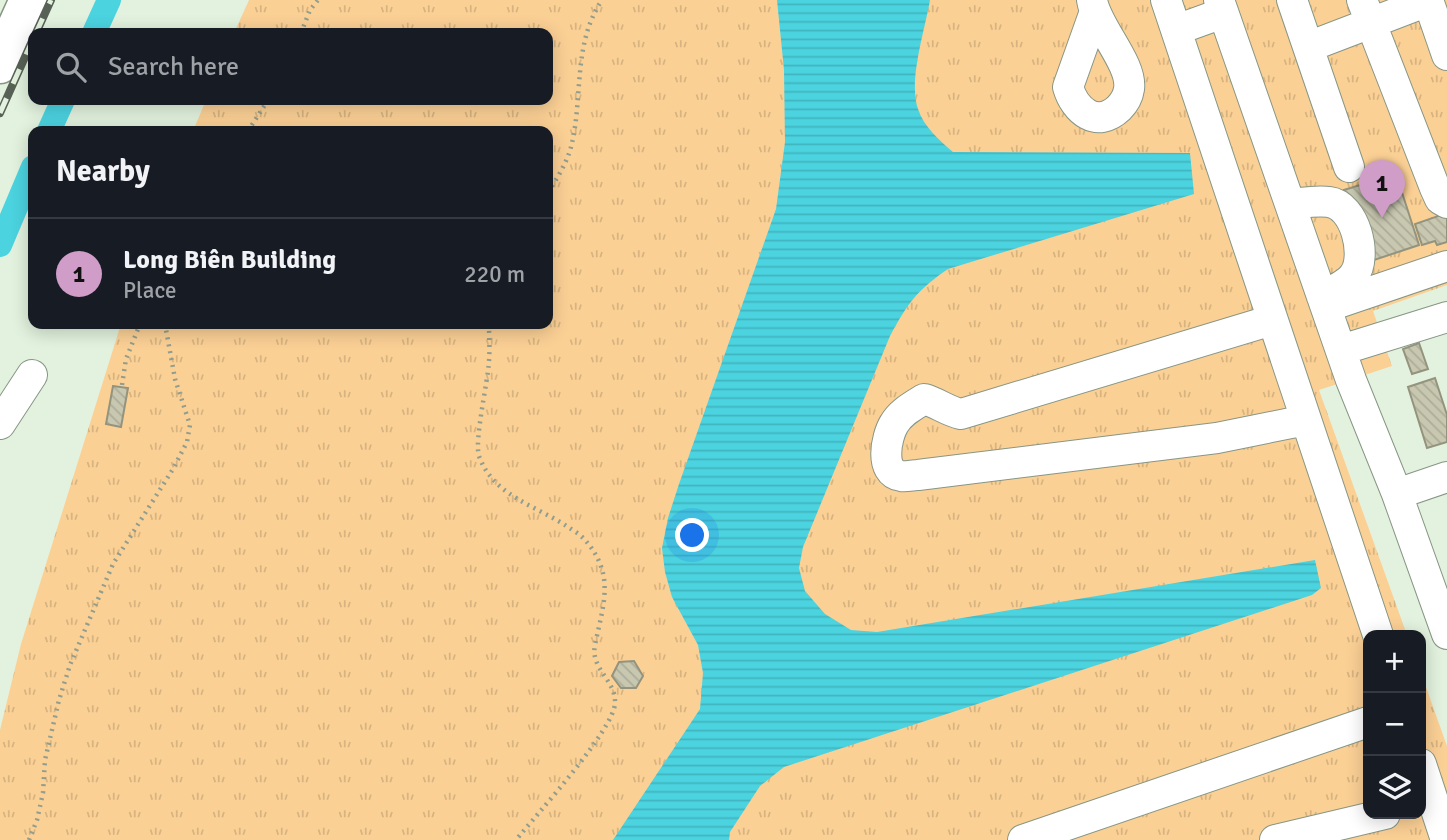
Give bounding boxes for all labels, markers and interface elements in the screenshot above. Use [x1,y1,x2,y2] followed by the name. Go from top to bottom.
[28,28,553,105] search box
[52,48,90,86] icon: search
[108,51,239,83] text: Search here
[56,153,150,190] text: Nearby
[1359,160,1405,218] pin: 1
[123,244,336,276] text: Long Biên Building
[73,260,85,289] text: 1
[464,260,525,289] text: 220 m
[123,276,177,305] text: Place
[675,518,709,552] your location
[1363,630,1426,819] map controls
[1363,630,1426,693] button: +
[1363,693,1426,756] button: −
[1363,756,1426,819] button: layers

